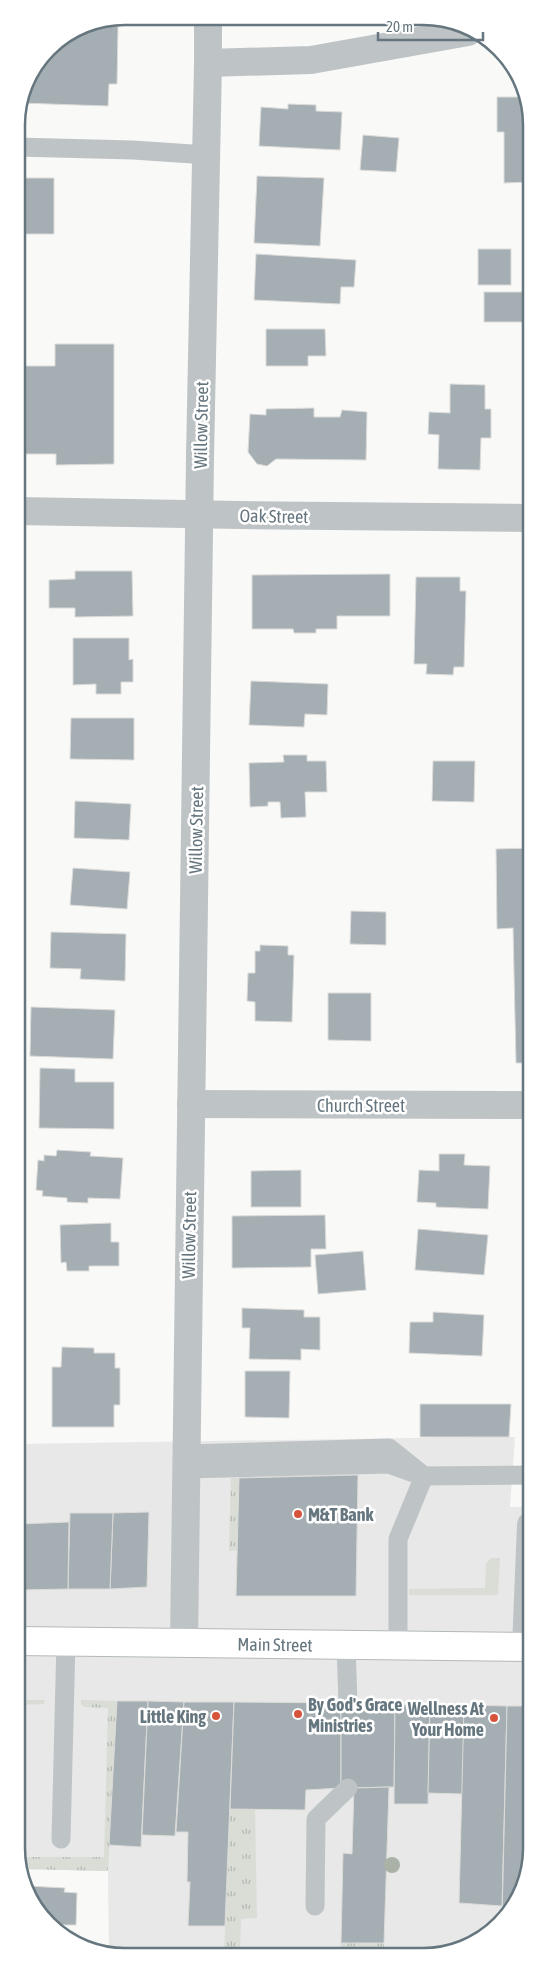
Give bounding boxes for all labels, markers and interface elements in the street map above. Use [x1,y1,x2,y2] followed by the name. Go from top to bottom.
[378,10,483,42] scale bar
[386,18,413,35] text: 20 m
[190,381,212,469] street label: Willow Street
[239,505,309,527] street label: Oak Street
[185,786,207,874] street label: Willow Street
[317,1095,405,1116] street label: Church Street
[178,1191,200,1279] street label: Willow Street
[308,1504,374,1525] place label: M&T Bank
[292,1508,304,1520] marker: M&T Bank
[237,1633,313,1655] street label: Main Street
[308,1694,402,1736] place label: By God's Grace Ministries
[407,1698,485,1740] place label: Wellness At Your Home
[140,1706,206,1727] place label: Little King
[292,1708,304,1720] marker: By God's Grace Ministries
[210,1710,222,1722] marker: Little King
[488,1712,500,1724] marker: Wellness At Your Home

